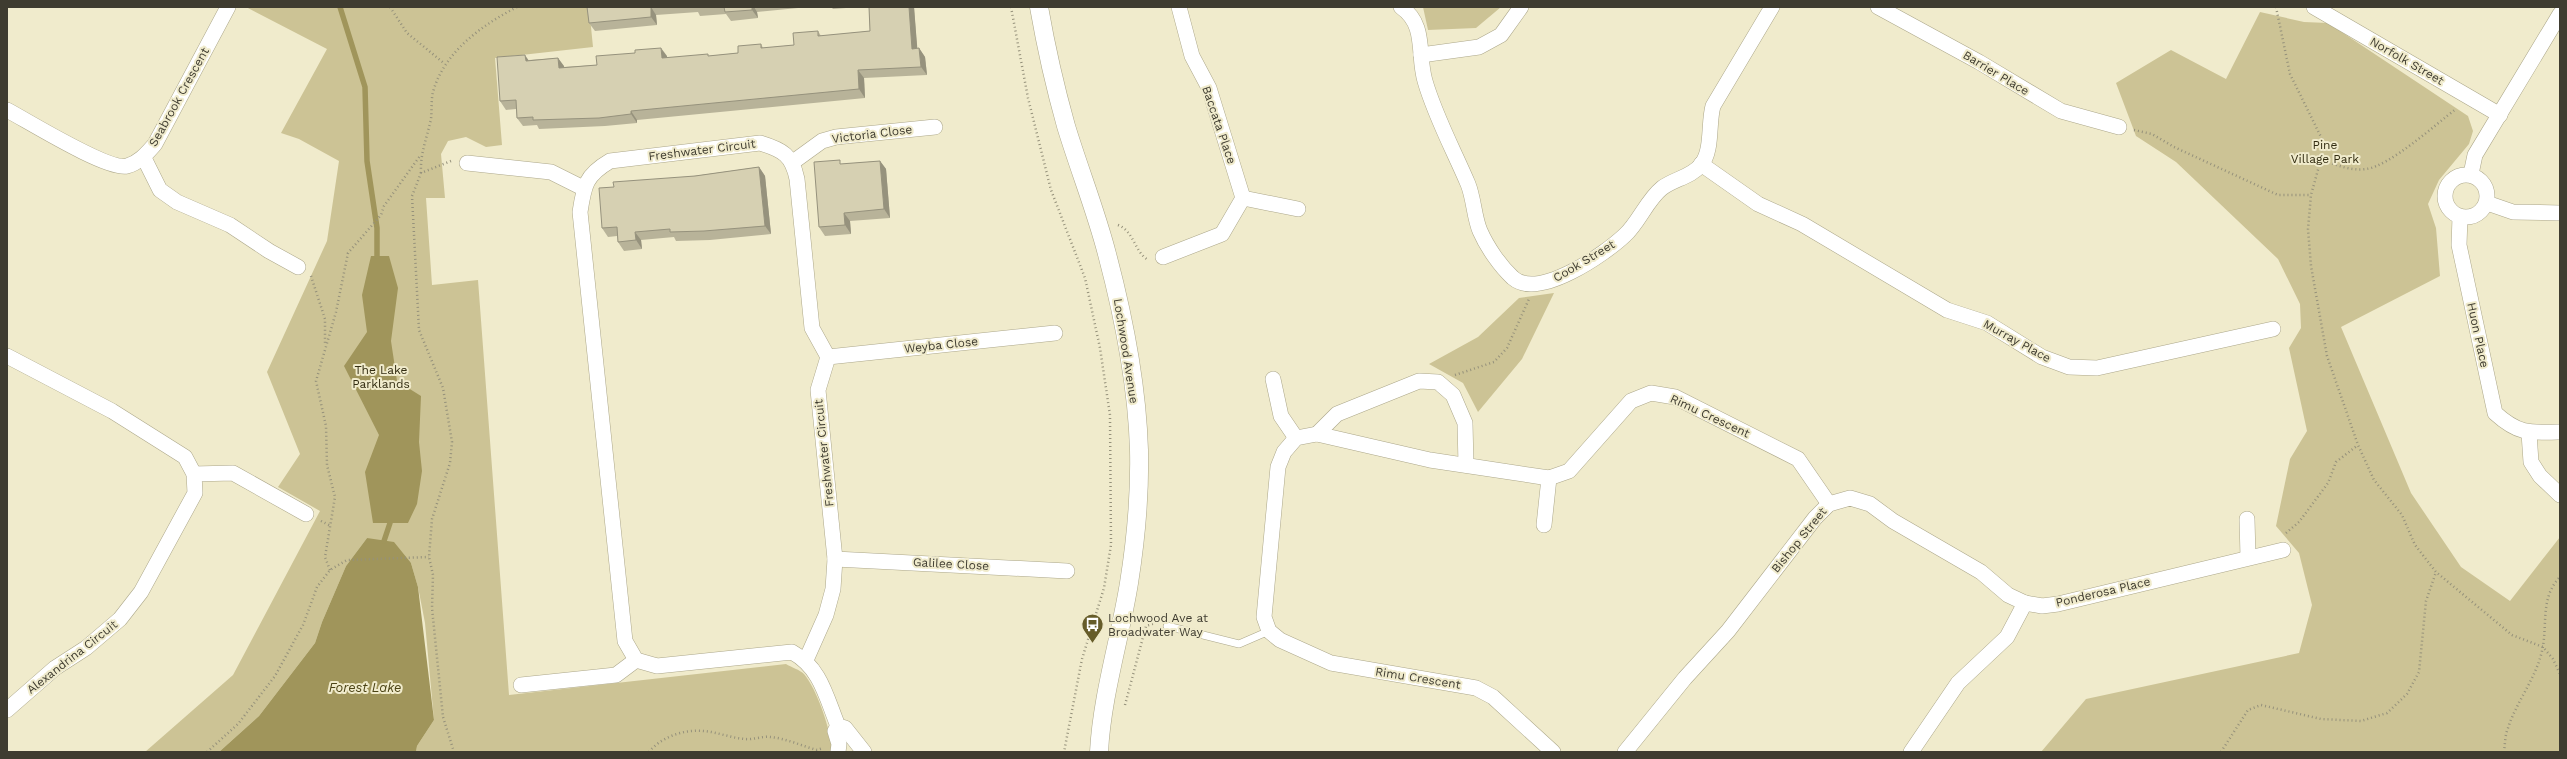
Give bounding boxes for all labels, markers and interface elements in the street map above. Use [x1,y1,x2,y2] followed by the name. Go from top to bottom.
[2368,34,2446,88] street label: Norfolk Street
[146,45,212,149] street label: Seabrook Crescent
[1960,48,2032,98] street label: Barrier Place
[1199,84,1239,166] street label: Baccata Place
[831,122,913,146] street label: Victoria Close
[648,136,756,164] street label: Freshwater Circuit
[2291,138,2359,166] park label: Pine Village Park
[1551,237,1617,285] street label: Cook Street
[1111,298,1141,405] street label: Lochwood Avenue
[2464,301,2492,369] street label: Huon Place
[1981,317,2053,365] street label: Murray Place
[903,334,979,356] street label: Weyba Close
[352,363,410,391] park label: The Lake Parklands
[1668,391,1752,441] street label: Rimu Crescent
[811,399,837,507] street label: Freshwater Circuit
[1768,505,1830,575] street label: Bishop Street
[913,555,990,573] street label: Galilee Close
[2054,574,2152,610] street label: Ponderosa Place
[1108,611,1208,639] place label: Lochwood Ave at Broadwater Way
[1079,612,1105,645] bus stop icon: Lochwood Ave at Broadwater Way
[24,617,120,697] street label: Alexandrina Circuit
[1374,664,1462,692] street label: Rimu Crescent
[329,680,401,695] water label: Forest Lake

